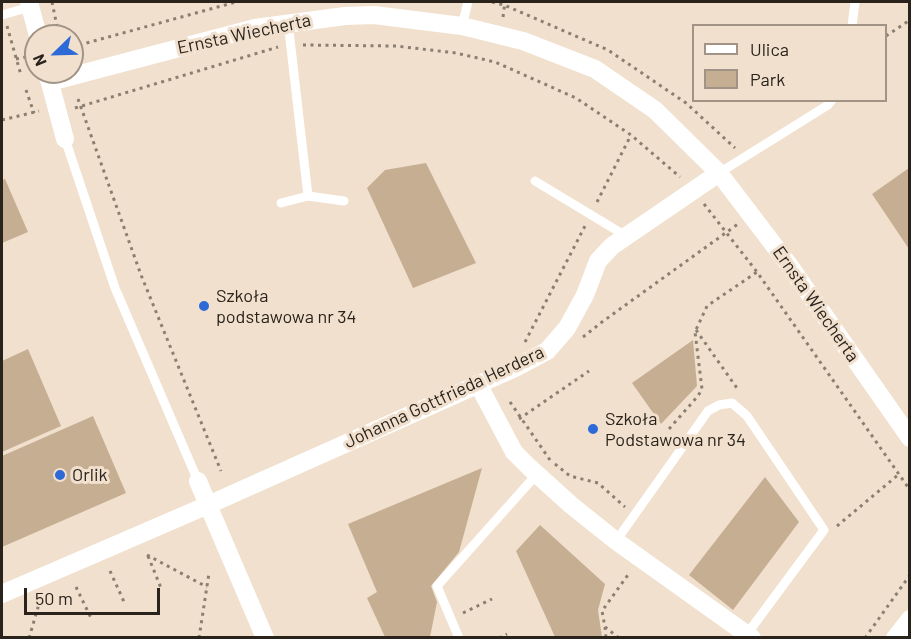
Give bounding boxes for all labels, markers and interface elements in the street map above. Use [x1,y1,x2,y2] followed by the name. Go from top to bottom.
[175,9,313,59] street label: Ernsta Wiecherta
[24,24,84,84] north arrow
[692,24,887,102] legend
[750,38,789,60] text: Ulica
[28,52,50,69] text: N
[750,68,785,90] text: Park
[768,242,864,366] street label: Ernsta Wiecherta
[216,285,356,328] place label: Szkoła podstawowa nr 34
[197,299,211,313] marker: Szkoła podstawowa nr 34
[341,341,547,453] street label: Johanna Gottfrieda Herdera
[605,408,746,450] place label: Szkoła Podstawowa nr 34
[586,422,600,436] marker: Szkoła Podstawowa nr 34
[72,464,107,486] place label: Orlik
[53,468,67,482] marker: Orlik
[27,576,164,614] scale bar
[35,587,73,609] text: 50 m

